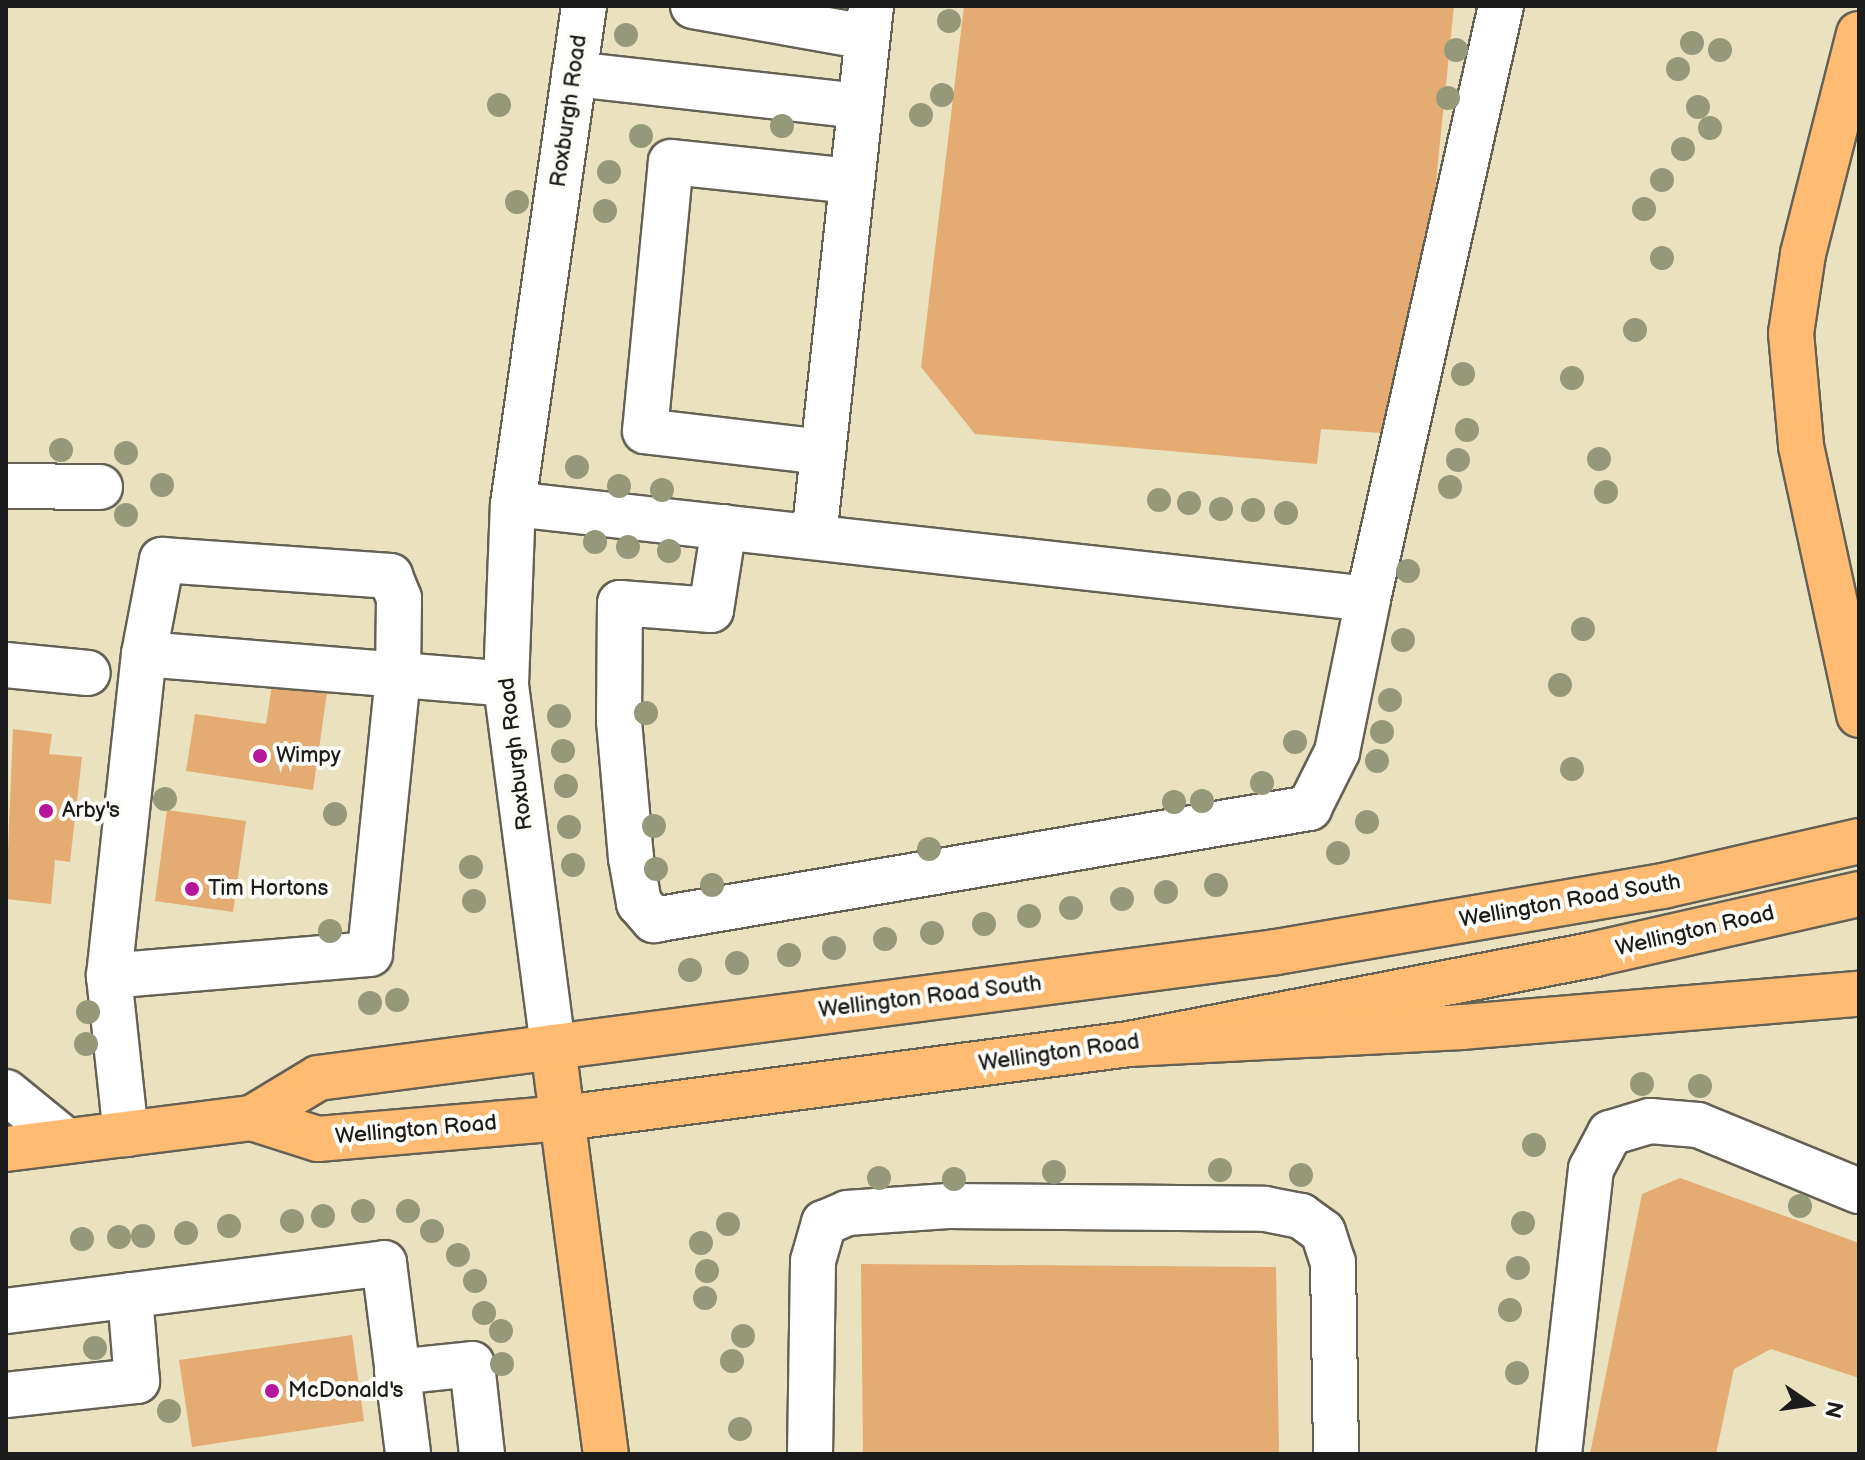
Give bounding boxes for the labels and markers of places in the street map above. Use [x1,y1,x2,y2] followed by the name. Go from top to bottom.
[276,743,341,769] place label: Wimpy
[251,747,269,765] marker: Wimpy
[62,798,120,824] place label: Arby's
[37,802,55,820] marker: Arby's
[208,876,328,902] place label: Tim Hortons
[183,880,201,898] marker: Tim Hortons
[288,1378,403,1404] place label: McDonald's
[263,1382,281,1400] marker: McDonald's

